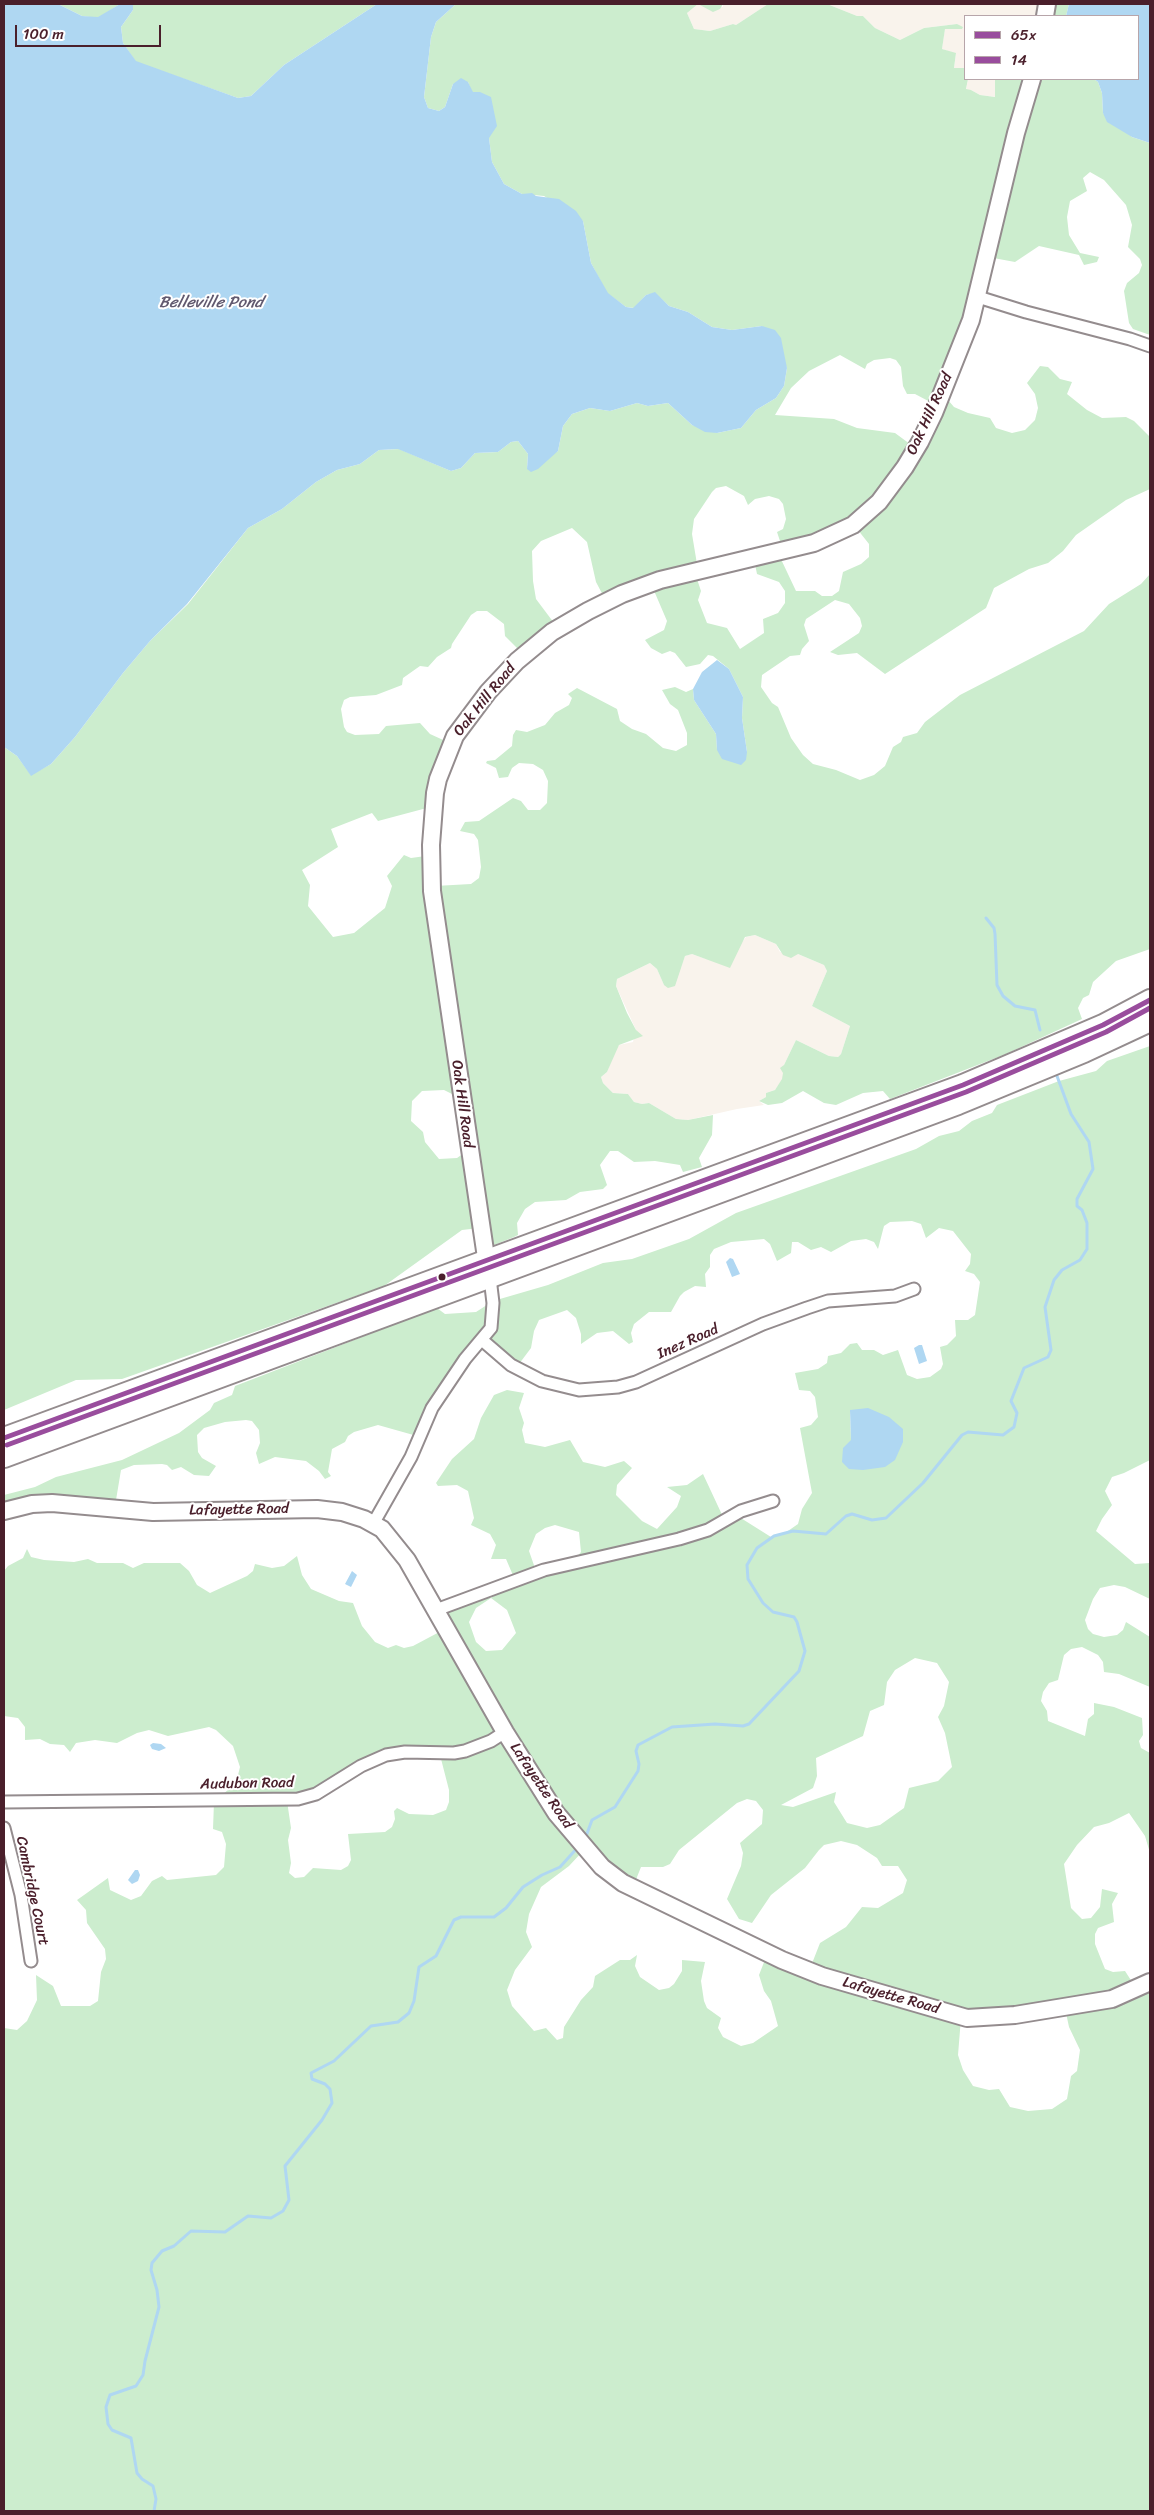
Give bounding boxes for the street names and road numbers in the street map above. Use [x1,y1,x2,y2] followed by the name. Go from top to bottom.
[903,370,957,458] street label: Oak Hill Road
[450,660,520,740] street label: Oak Hill Road
[447,1059,477,1149] street label: Oak Hill Road
[655,1321,721,1363] street label: Inez Road
[189,1500,289,1520] street label: Lafayette Road
[506,1740,576,1832] street label: Lafayette Road
[200,1774,294,1794] street label: Audubon Road
[12,1835,52,1947] street label: Cambridge Court
[841,1974,941,2018] street label: Lafayette Road

